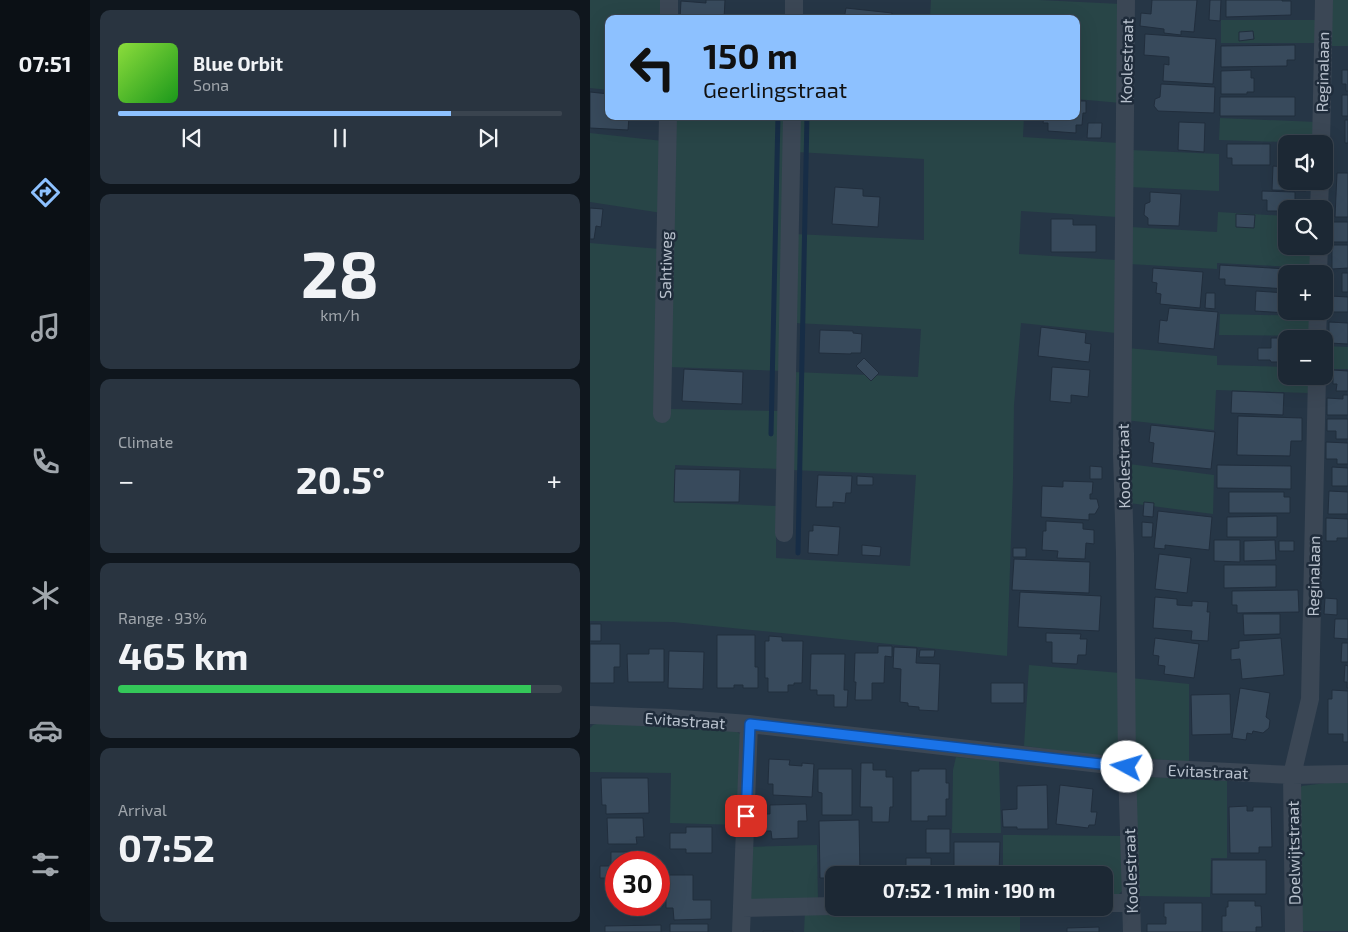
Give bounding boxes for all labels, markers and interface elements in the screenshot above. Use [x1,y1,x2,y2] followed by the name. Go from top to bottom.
[1116,18,1136,104] street label: Koolestraat
[1312,31,1332,113] street label: Reginalaan
[703,34,798,76] text: 150 m
[620,35,685,100] icon: left
[19,50,71,76] text: 07:51
[193,52,283,75] text: Blue Orbit
[193,75,229,94] text: Sona
[703,76,847,102] text: Geerlingstraat
[178,124,206,152] icon: previous
[326,124,354,152] icon: pause
[474,124,502,152] icon: next
[1278,135,1333,385] map controls
[1278,135,1333,190] button: sound
[28,175,63,210] icon: directions
[1278,200,1333,255] button: search
[655,231,675,299] street label: Sahtiweg
[301,233,379,311] text: 28
[1278,265,1333,320] button: +
[320,305,360,324] text: km/h
[28,310,63,345] icon: music
[1278,330,1333,385] button: −
[1113,423,1133,509] street label: Koolestraat
[118,432,173,451] text: Climate
[28,444,63,479] icon: phone
[296,456,385,502] text: 20.5°
[118,463,134,497] text: −
[547,463,562,497] text: +
[1303,535,1323,617] street label: Reginalaan
[28,578,63,613] icon: climate
[118,608,207,627] text: Range · 93%
[118,632,249,678] text: 465 km
[644,708,726,732] street label: Evitastraat
[28,713,63,748] icon: car
[1100,740,1152,792] position arrow
[1167,760,1249,782] street label: Evitastraat
[725,795,767,837] pin
[118,800,167,819] text: Arrival
[1283,801,1304,905] street label: Doelwijtstraat
[732,802,760,830] icon: arrive
[118,824,215,870] text: 07:52
[1119,828,1141,914] street label: Koolestraat
[28,847,63,882] icon: filters
[605,851,670,916] speed limit sign: 30
[883,879,1055,902] text: 07:52 · 1 min · 190 m

